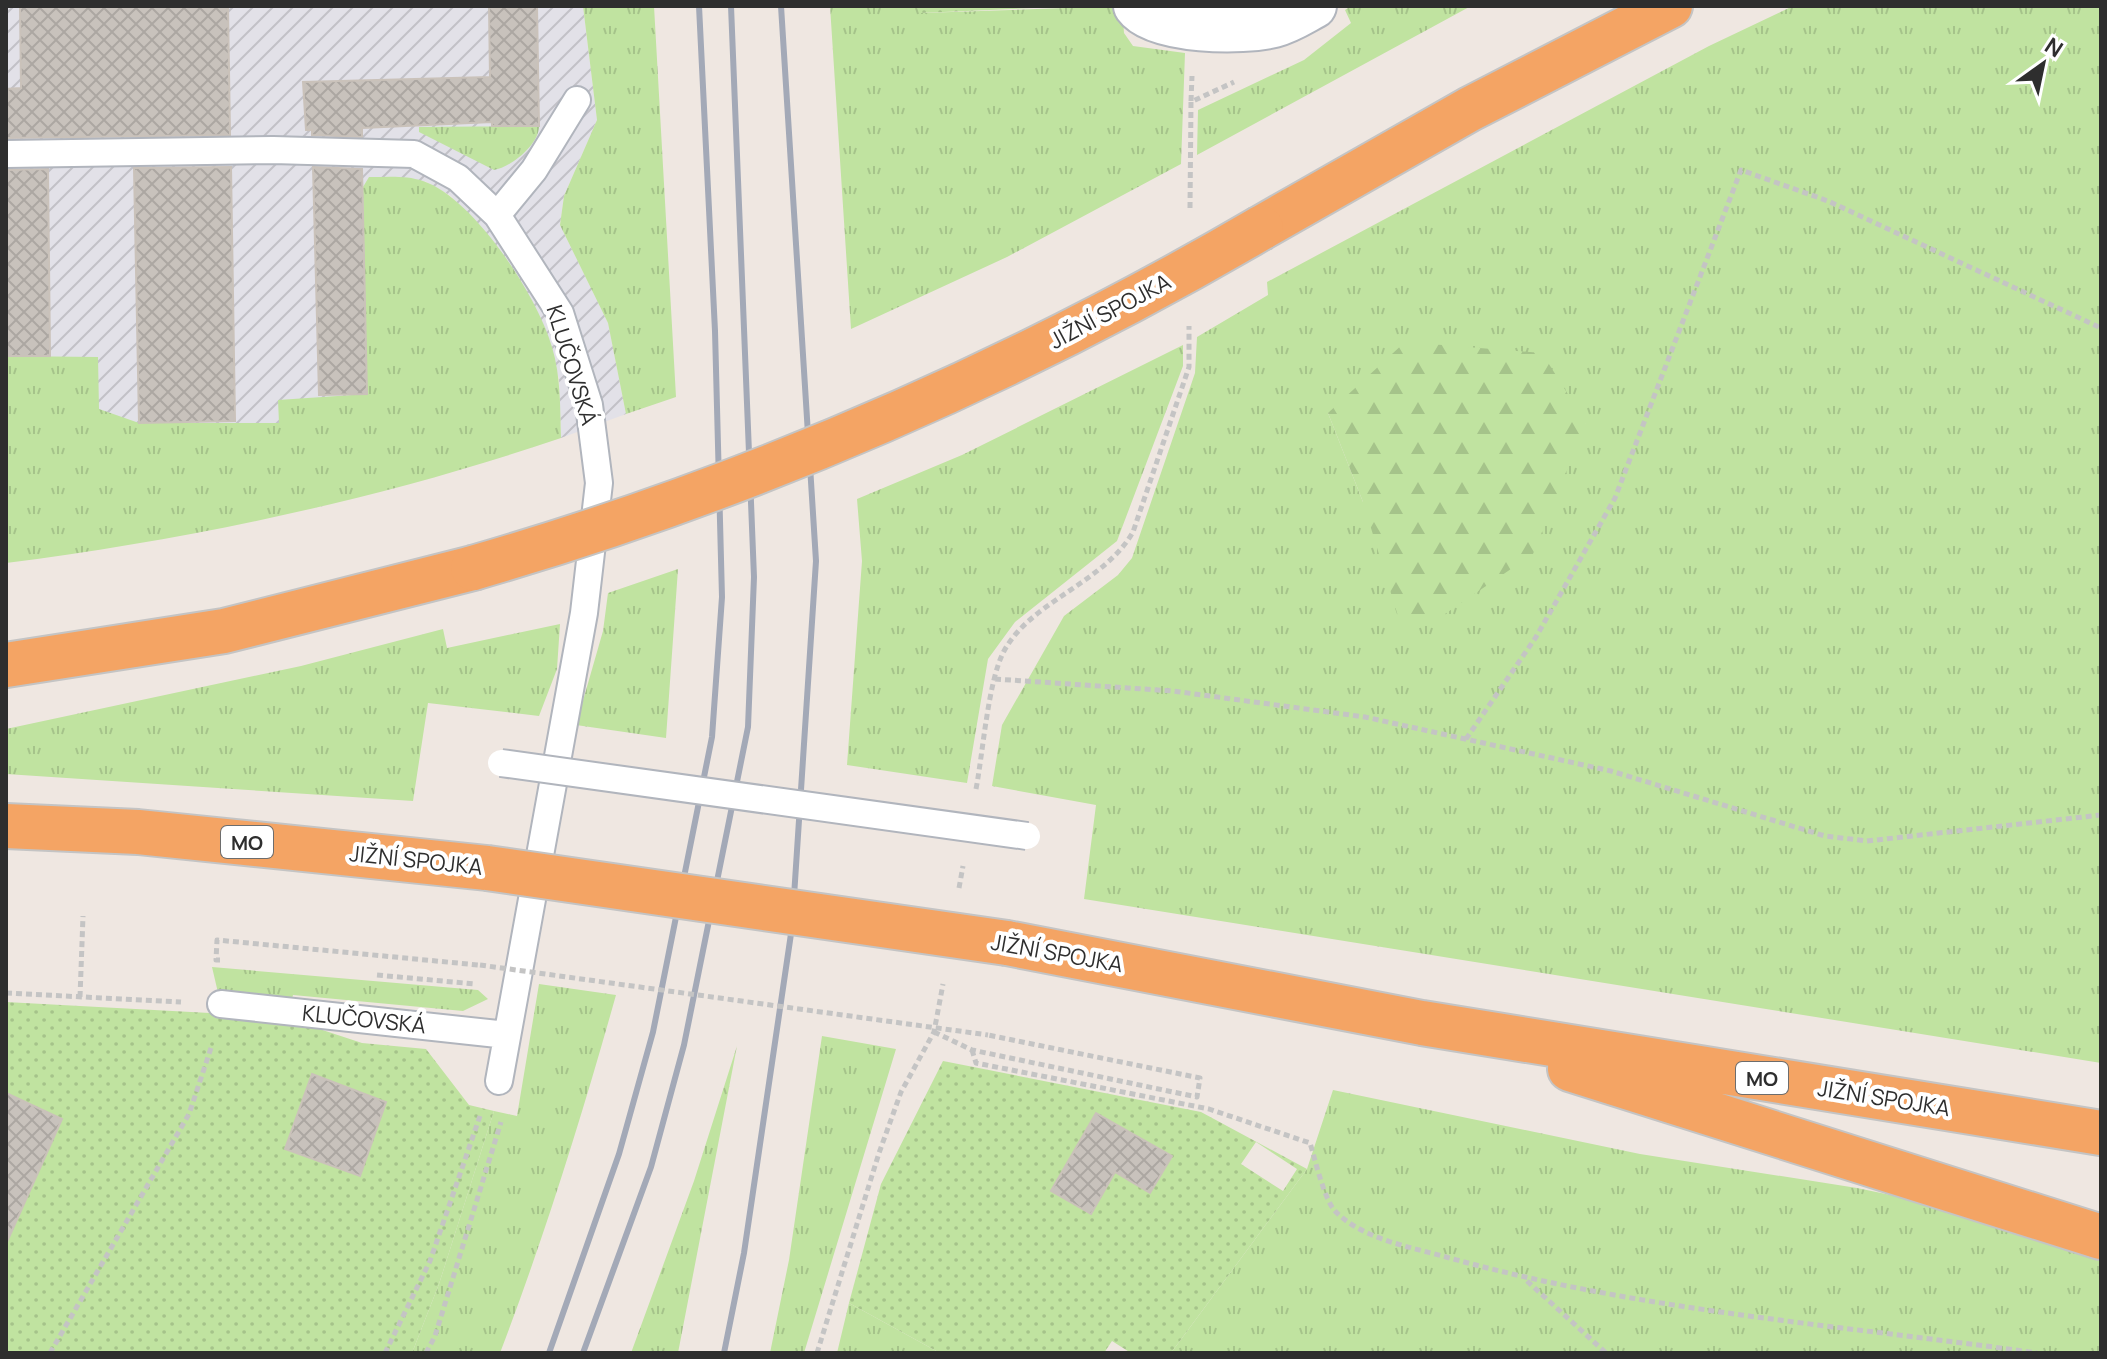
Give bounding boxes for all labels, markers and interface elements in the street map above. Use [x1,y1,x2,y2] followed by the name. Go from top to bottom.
[2003,24,2083,104] north arrow
[2039,30,2069,64] text: N
[1044,266,1176,356] street label: JIŽNÍ SPOJKA
[540,301,605,429] street label: KLUČOVSKÁ
[221,826,273,858] road number: MO
[348,838,484,882] street label: JIŽNÍ SPOJKA
[989,927,1125,979] street label: JIŽNÍ SPOJKA
[301,998,427,1040] street label: KLUČOVSKÁ
[1736,1062,1788,1094] road number: MO
[1816,1073,1952,1123] street label: JIŽNÍ SPOJKA

